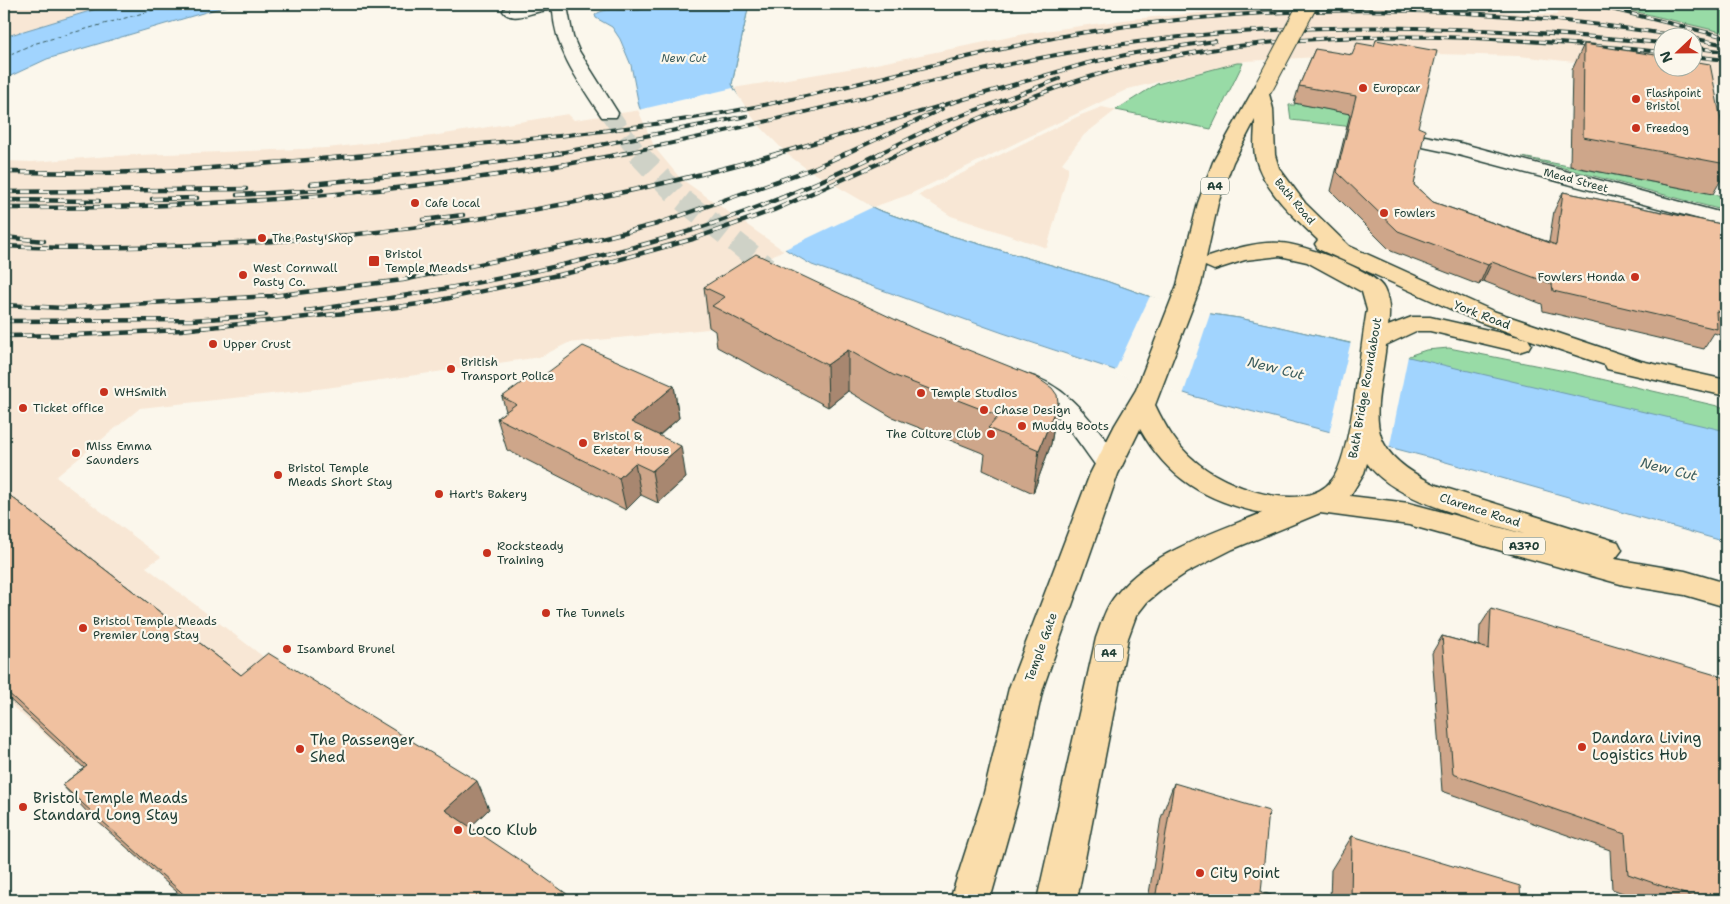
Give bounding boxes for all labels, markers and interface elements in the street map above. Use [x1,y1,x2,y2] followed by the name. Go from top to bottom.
[1652,28,1702,78] north arrow
[1656,48,1676,65] text: N
[661,51,707,66] water label: New Cut
[1373,81,1420,96] place label: Europcar
[1357,82,1369,94] marker: Europcar
[1646,86,1701,114] place label: Flashpoint Bristol
[1630,93,1642,105] marker: Flashpoint Bristol
[1646,121,1689,136] place label: Freedog
[1630,122,1642,134] marker: Freedog
[1542,165,1610,196] street label: Mead Street
[1271,175,1318,228] street label: Bath Road
[1201,178,1229,195] road number: A4
[425,196,480,211] place label: Cafe Local
[409,197,421,209] marker: Cafe Local
[1394,206,1435,221] place label: Fowlers
[1378,207,1390,219] marker: Fowlers
[272,231,353,246] place label: The Pasty Shop
[256,232,268,244] marker: The Pasty Shop
[385,246,468,276] place label: Bristol Temple Meads
[367,254,381,268] marker: Bristol Temple Meads
[253,260,338,290] place label: West Cornwall Pasty Co.
[237,269,249,281] marker: West Cornwall Pasty Co.
[1538,269,1626,285] place label: Fowlers Honda
[1629,271,1641,283] marker: Fowlers Honda
[1451,297,1513,333] street label: York Road
[1345,316,1385,460] street label: Bath Bridge Roundabout
[223,336,291,352] place label: Upper Crust
[207,338,219,350] marker: Upper Crust
[1246,352,1307,384] water label: New Cut
[461,354,555,384] place label: British Transport Police
[445,363,457,375] marker: British Transport Police
[114,384,167,400] place label: WHSmith
[931,385,1017,401] place label: Temple Studios
[98,386,110,398] marker: WHSmith
[915,387,927,399] marker: Temple Studios
[33,400,104,416] place label: Ticket office
[17,402,29,414] marker: Ticket office
[994,402,1071,418] place label: Chase Design
[978,404,990,416] marker: Chase Design
[1032,418,1109,434] place label: Muddy Boots
[1016,420,1028,432] marker: Muddy Boots
[886,426,981,442] place label: The Culture Club
[593,428,670,458] place label: Bristol & Exeter House
[985,428,997,440] marker: The Culture Club
[577,437,589,449] marker: Bristol & Exeter House
[86,438,152,468] place label: Miss Emma Saunders
[70,447,82,459] marker: Miss Emma Saunders
[1639,453,1700,485] water label: New Cut
[288,460,393,490] place label: Bristol Temple Meads Short Stay
[272,469,284,481] marker: Bristol Temple Meads Short Stay
[449,486,527,502] place label: Hart's Bakery
[433,488,445,500] marker: Hart's Bakery
[1438,489,1523,531] street label: Clarence Road
[497,538,564,568] place label: Rocksteady Training
[1503,538,1545,554] road number: A370
[481,547,493,559] marker: Rocksteady Training
[556,605,625,621] place label: The Tunnels
[540,607,552,619] marker: The Tunnels
[1021,610,1061,684] street label: Temple Gate
[93,613,217,643] place label: Bristol Temple Meads Premier Long Stay
[77,622,89,634] marker: Bristol Temple Meads Premier Long Stay
[297,641,395,657] place label: Isambard Brunel
[281,643,293,655] marker: Isambard Brunel
[1095,644,1123,661] road number: A4
[1592,728,1701,765] place label: Dandara Living Logistics Hub
[310,730,415,767] place label: The Passenger Shed
[1576,741,1588,753] marker: Dandara Living Logistics Hub
[294,743,306,755] marker: The Passenger Shed
[33,788,188,825] place label: Bristol Temple Meads Standard Long Stay
[17,801,29,813] marker: Bristol Temple Meads Standard Long Stay
[468,820,537,840] place label: Loco Klub
[452,824,464,836] marker: Loco Klub
[1210,863,1280,883] place label: City Point
[1194,867,1206,879] marker: City Point

